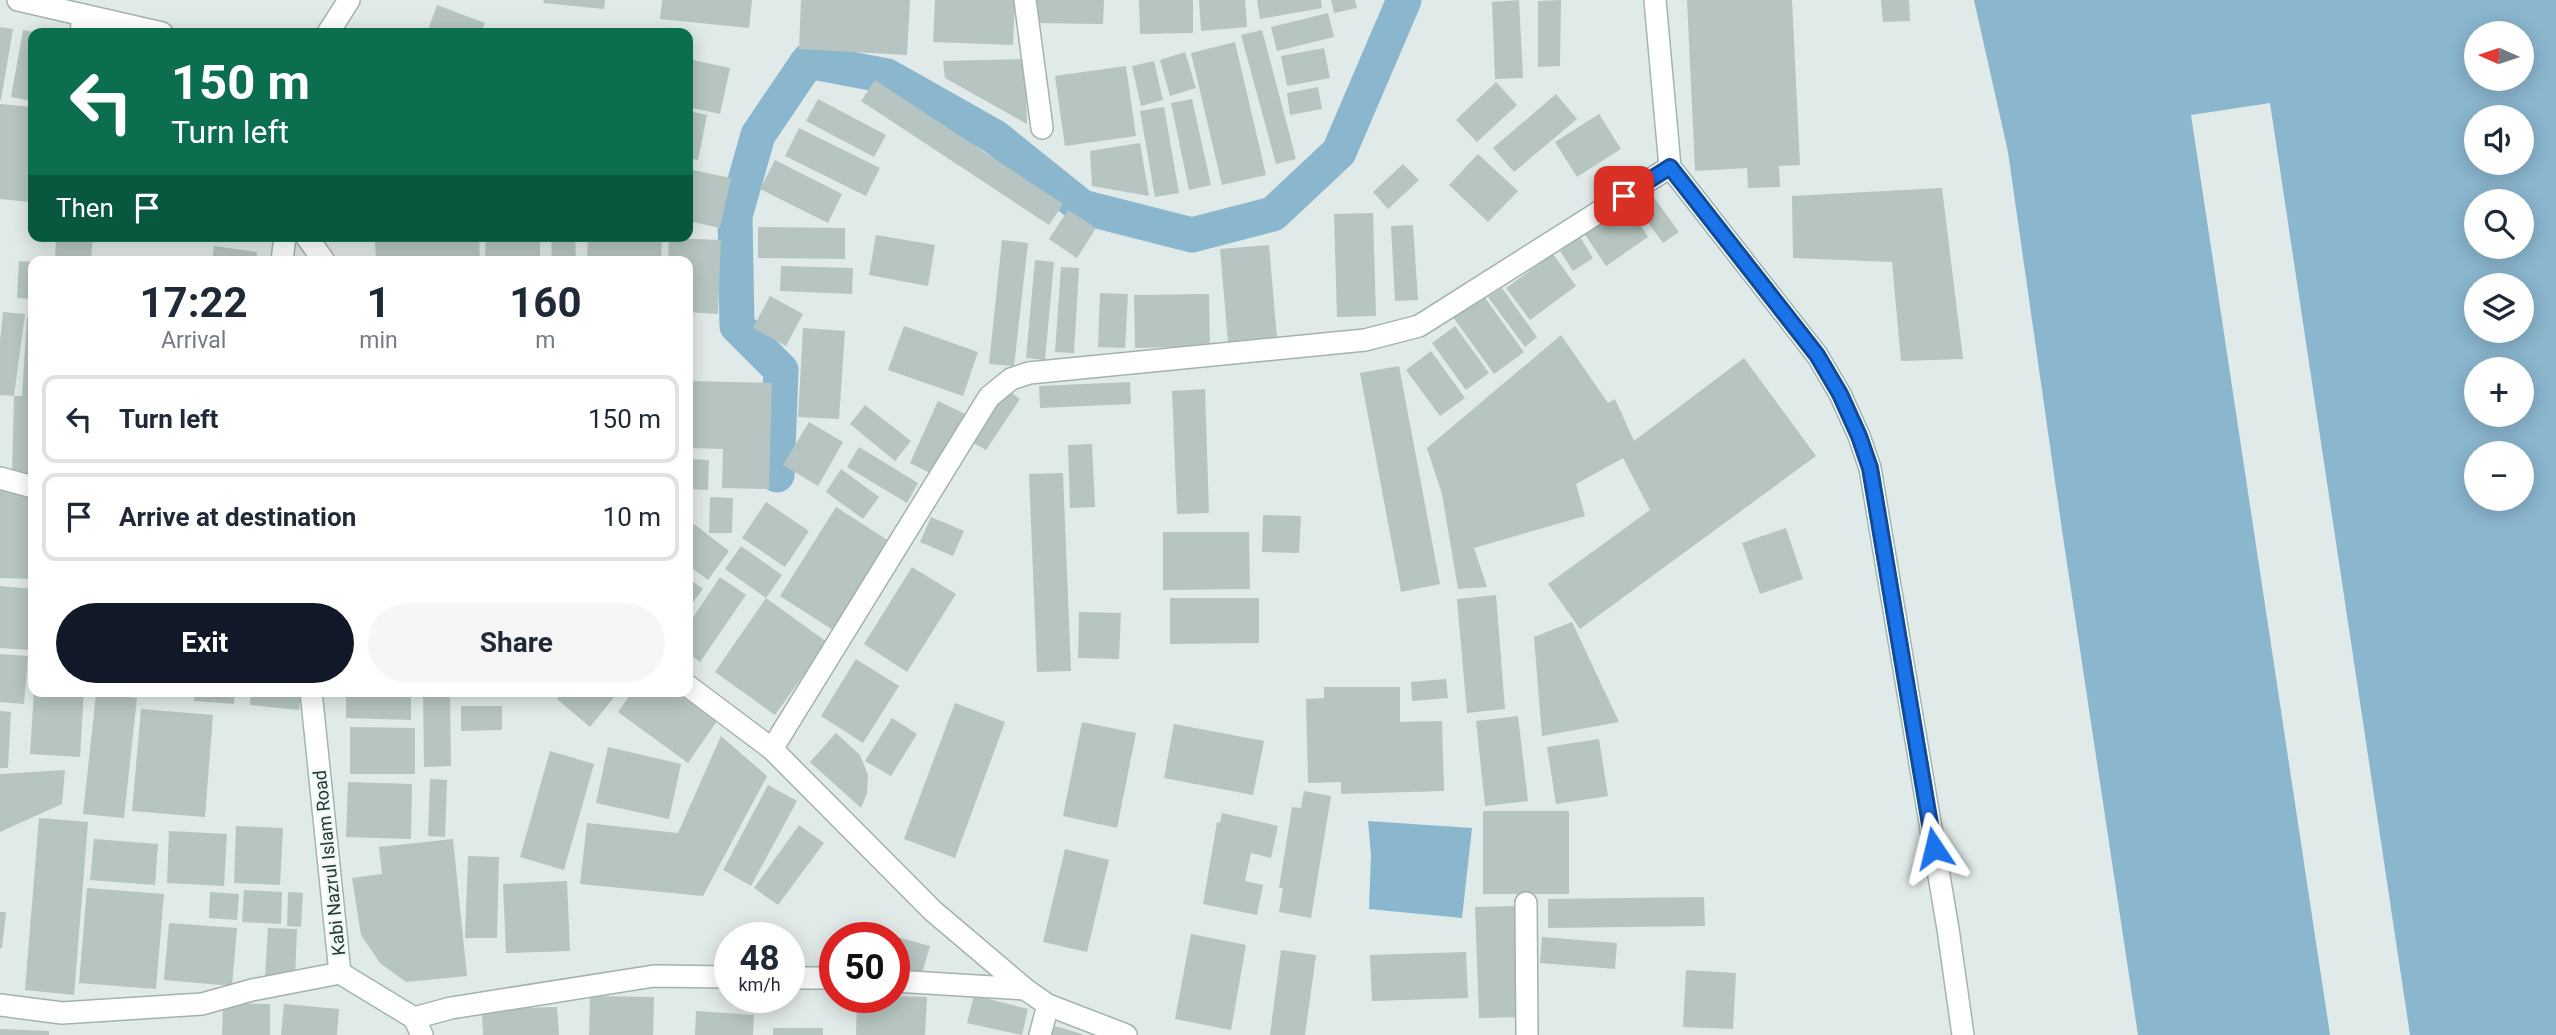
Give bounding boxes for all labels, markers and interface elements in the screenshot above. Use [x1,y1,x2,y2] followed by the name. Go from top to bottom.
[2464,21,2534,91] north arrow
[2464,21,2534,511] map controls
[171,54,310,111] text: 150 m
[56,56,147,147] icon: left
[2464,105,2534,175] button: sound
[171,113,289,151] text: Turn left
[1594,166,1654,226] pin
[1605,177,1643,215] icon: arrive
[128,189,166,227] icon: arrive
[2464,189,2534,259] button: search
[56,193,114,223] text: Then
[2464,273,2534,343] button: layers
[140,278,248,327] text: 17:22
[366,278,391,327] text: 1
[509,278,582,327] text: 160
[161,327,226,354] text: Arrival
[359,327,398,354] text: min
[535,327,555,354] text: m
[2464,357,2534,427] button: +
[60,400,98,438] icon: left
[119,404,218,434] text: Turn left
[588,404,661,434] text: 150 m
[2464,441,2534,511] button: −
[60,498,98,536] icon: arrive
[119,502,356,532] text: Arrive at destination
[603,502,661,532] text: 10 m
[56,603,354,683] button: Exit
[368,603,665,683] button: Share
[309,769,349,957] street label: Kabi Nazrul Islam Road
[1897,811,1971,885] position arrow
[819,922,910,1013] speed limit sign: 50
[739,938,780,979] text: 48
[738,974,781,995] text: km/h

